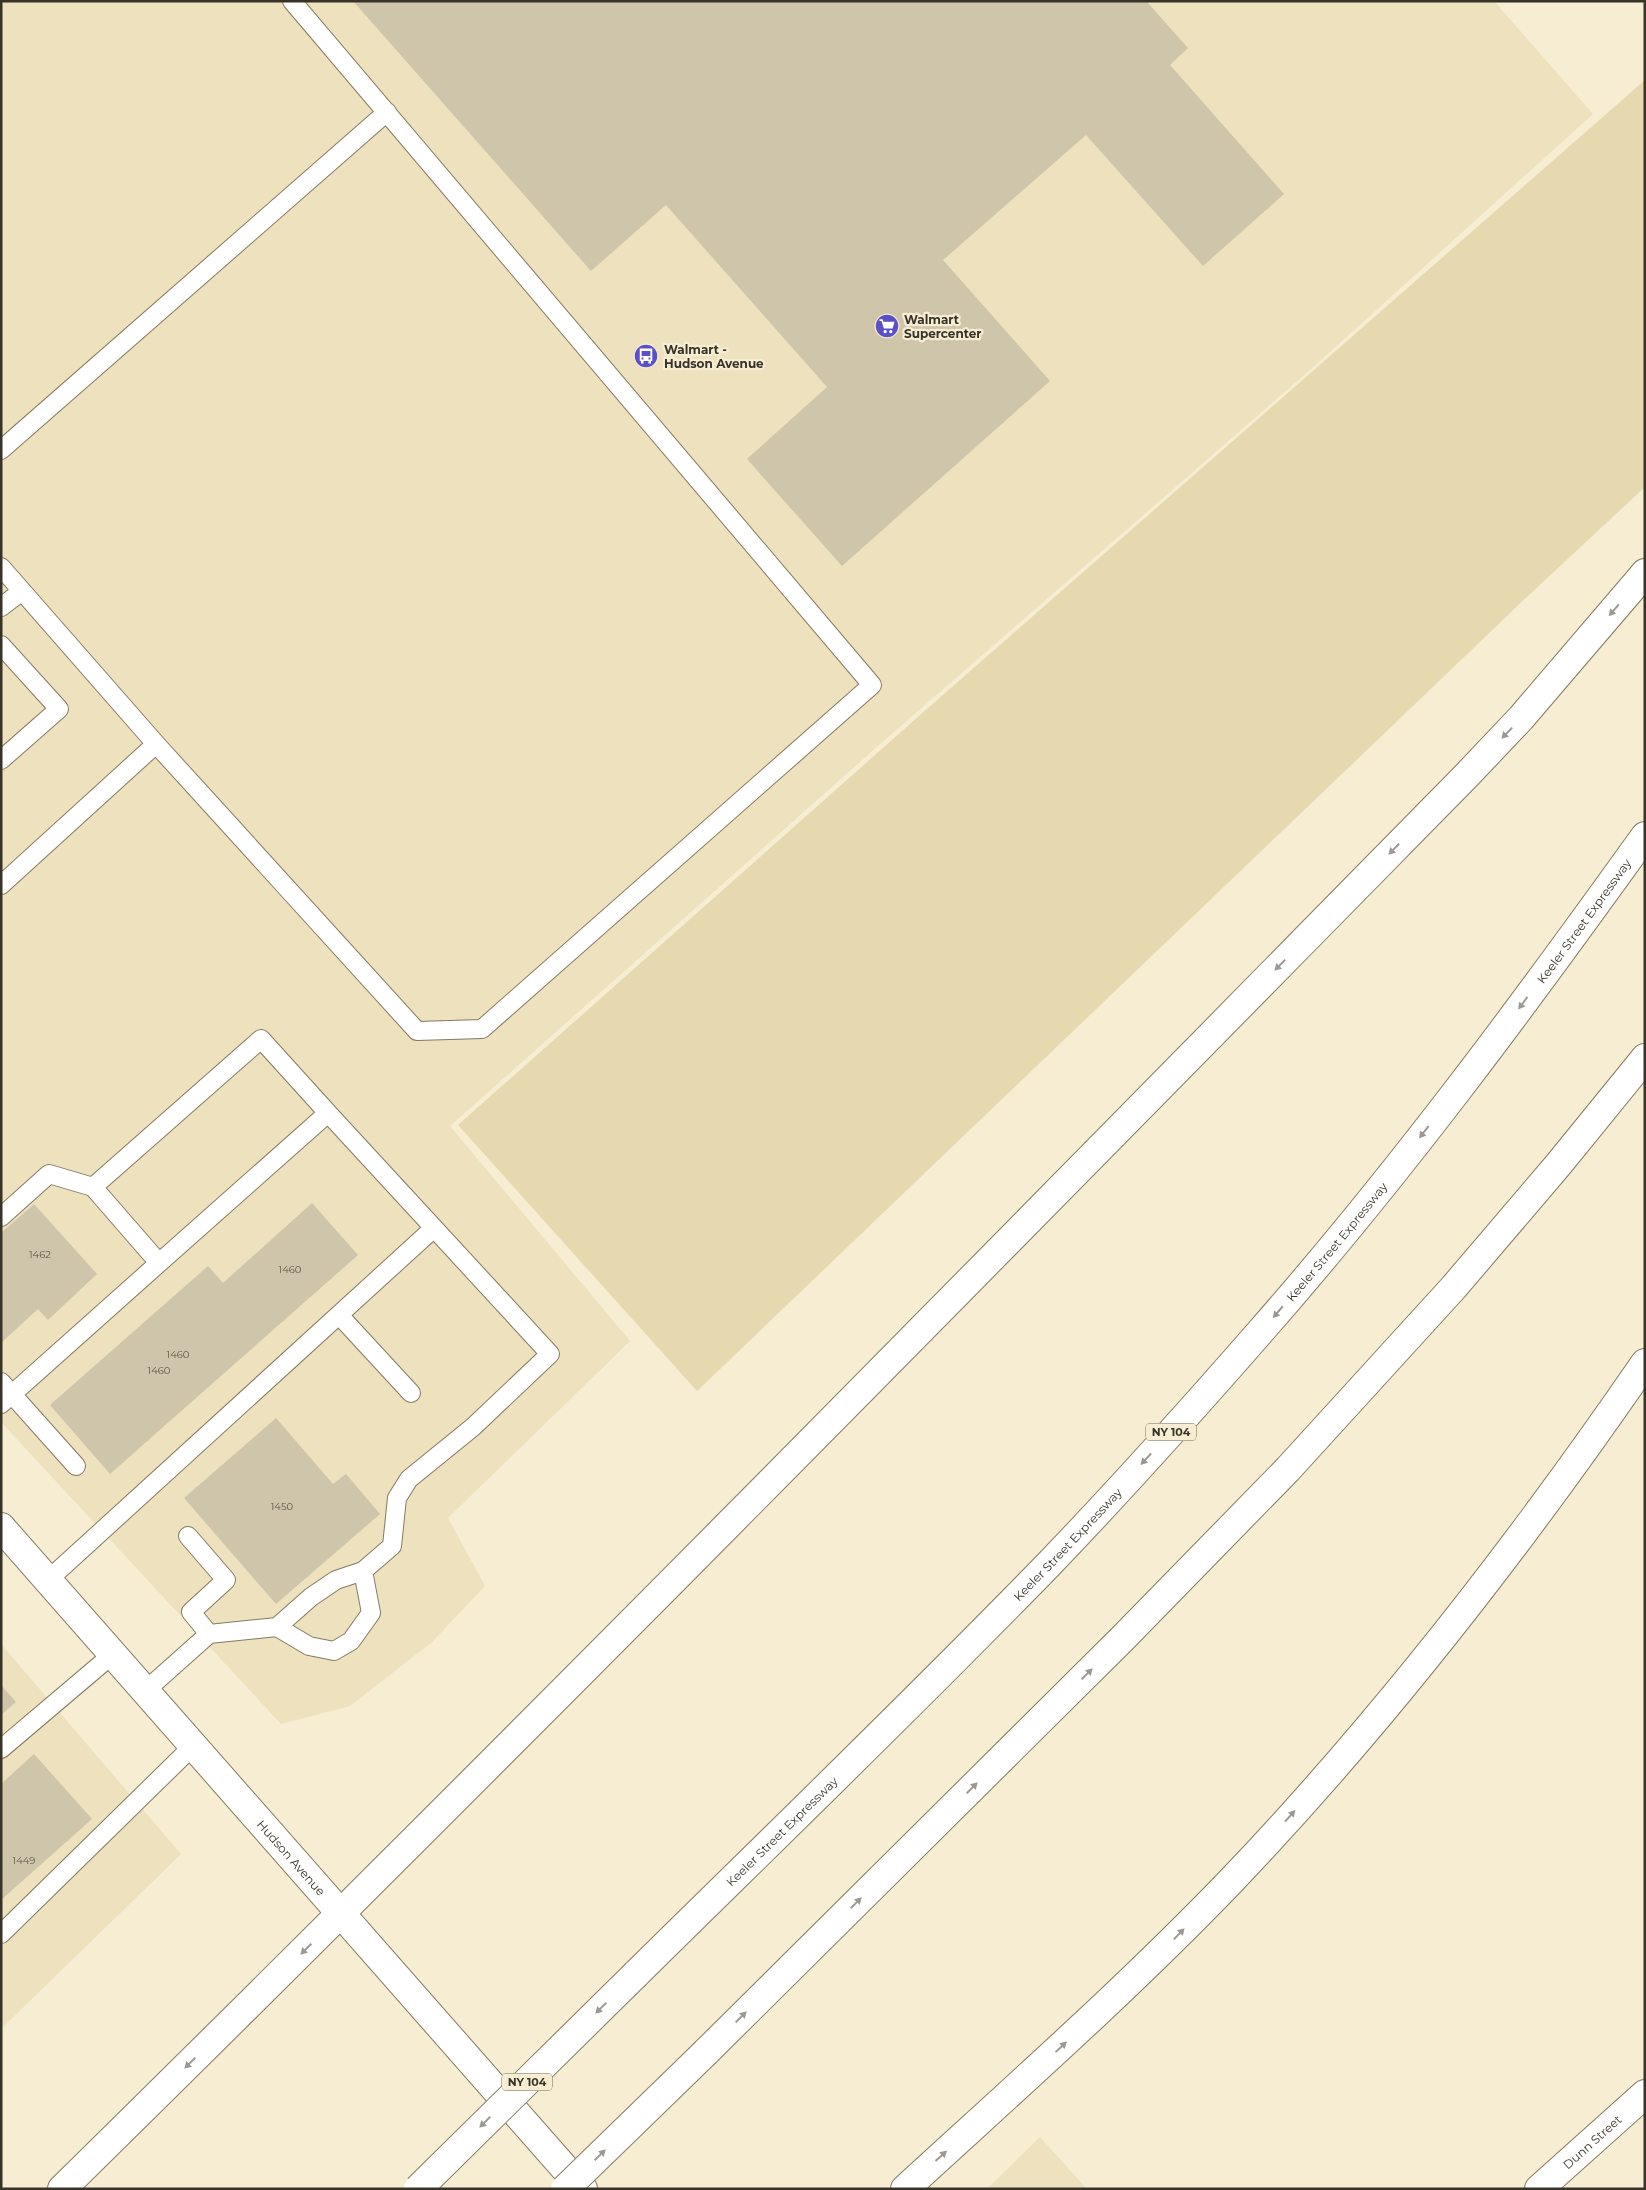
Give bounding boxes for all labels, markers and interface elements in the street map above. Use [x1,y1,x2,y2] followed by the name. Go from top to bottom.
[904,312,981,341] place label: Walmart Supercenter
[874,313,900,339] supermarket icon: Walmart Supercenter
[664,342,764,371] place label: Walmart - Hudson Avenue
[633,343,659,369] bus stop icon: Walmart - Hudson Avenue
[1608,604,1619,617] one-way arrow
[1501,726,1513,738] one-way arrow
[1388,843,1400,855] one-way arrow
[1533,855,1634,986] street label: Keeler Street Expressway
[1274,959,1286,971] one-way arrow
[1518,996,1529,1009] one-way arrow
[1419,1125,1430,1138] one-way arrow
[1283,1179,1390,1304] street label: Keeler Street Expressway
[29,1248,51,1261] house number: 1462
[279,1263,302,1276] house number: 1460
[1272,1305,1283,1318] one-way arrow
[167,1348,190,1361] house number: 1460
[148,1364,171,1377] house number: 1460
[1146,1424,1196,1440] road number: NY 104
[1140,1453,1152,1465] one-way arrow
[1010,1484,1125,1604] street label: Keeler Street Expressway
[271,1500,294,1513] house number: 1450
[1081,1668,1093,1680] one-way arrow
[723,1773,841,1889] street label: Keeler Street Expressway
[965,1783,977,1795] one-way arrow
[1285,1810,1296,1823] one-way arrow
[254,1816,329,1898] street label: Hudson Avenue
[13,1854,35,1867] house number: 1449
[850,1897,862,1909] one-way arrow
[1172,1929,1184,1941] one-way arrow
[300,1943,312,1955] one-way arrow
[596,2002,608,2014] one-way arrow
[735,2011,747,2023] one-way arrow
[1055,2041,1067,2053] one-way arrow
[184,2057,196,2069] one-way arrow
[502,2074,552,2090] road number: NY 104
[1559,2111,1624,2172] street label: Dunn Street
[480,2116,492,2128] one-way arrow
[594,2149,606,2161] one-way arrow
[934,2150,946,2162] one-way arrow

